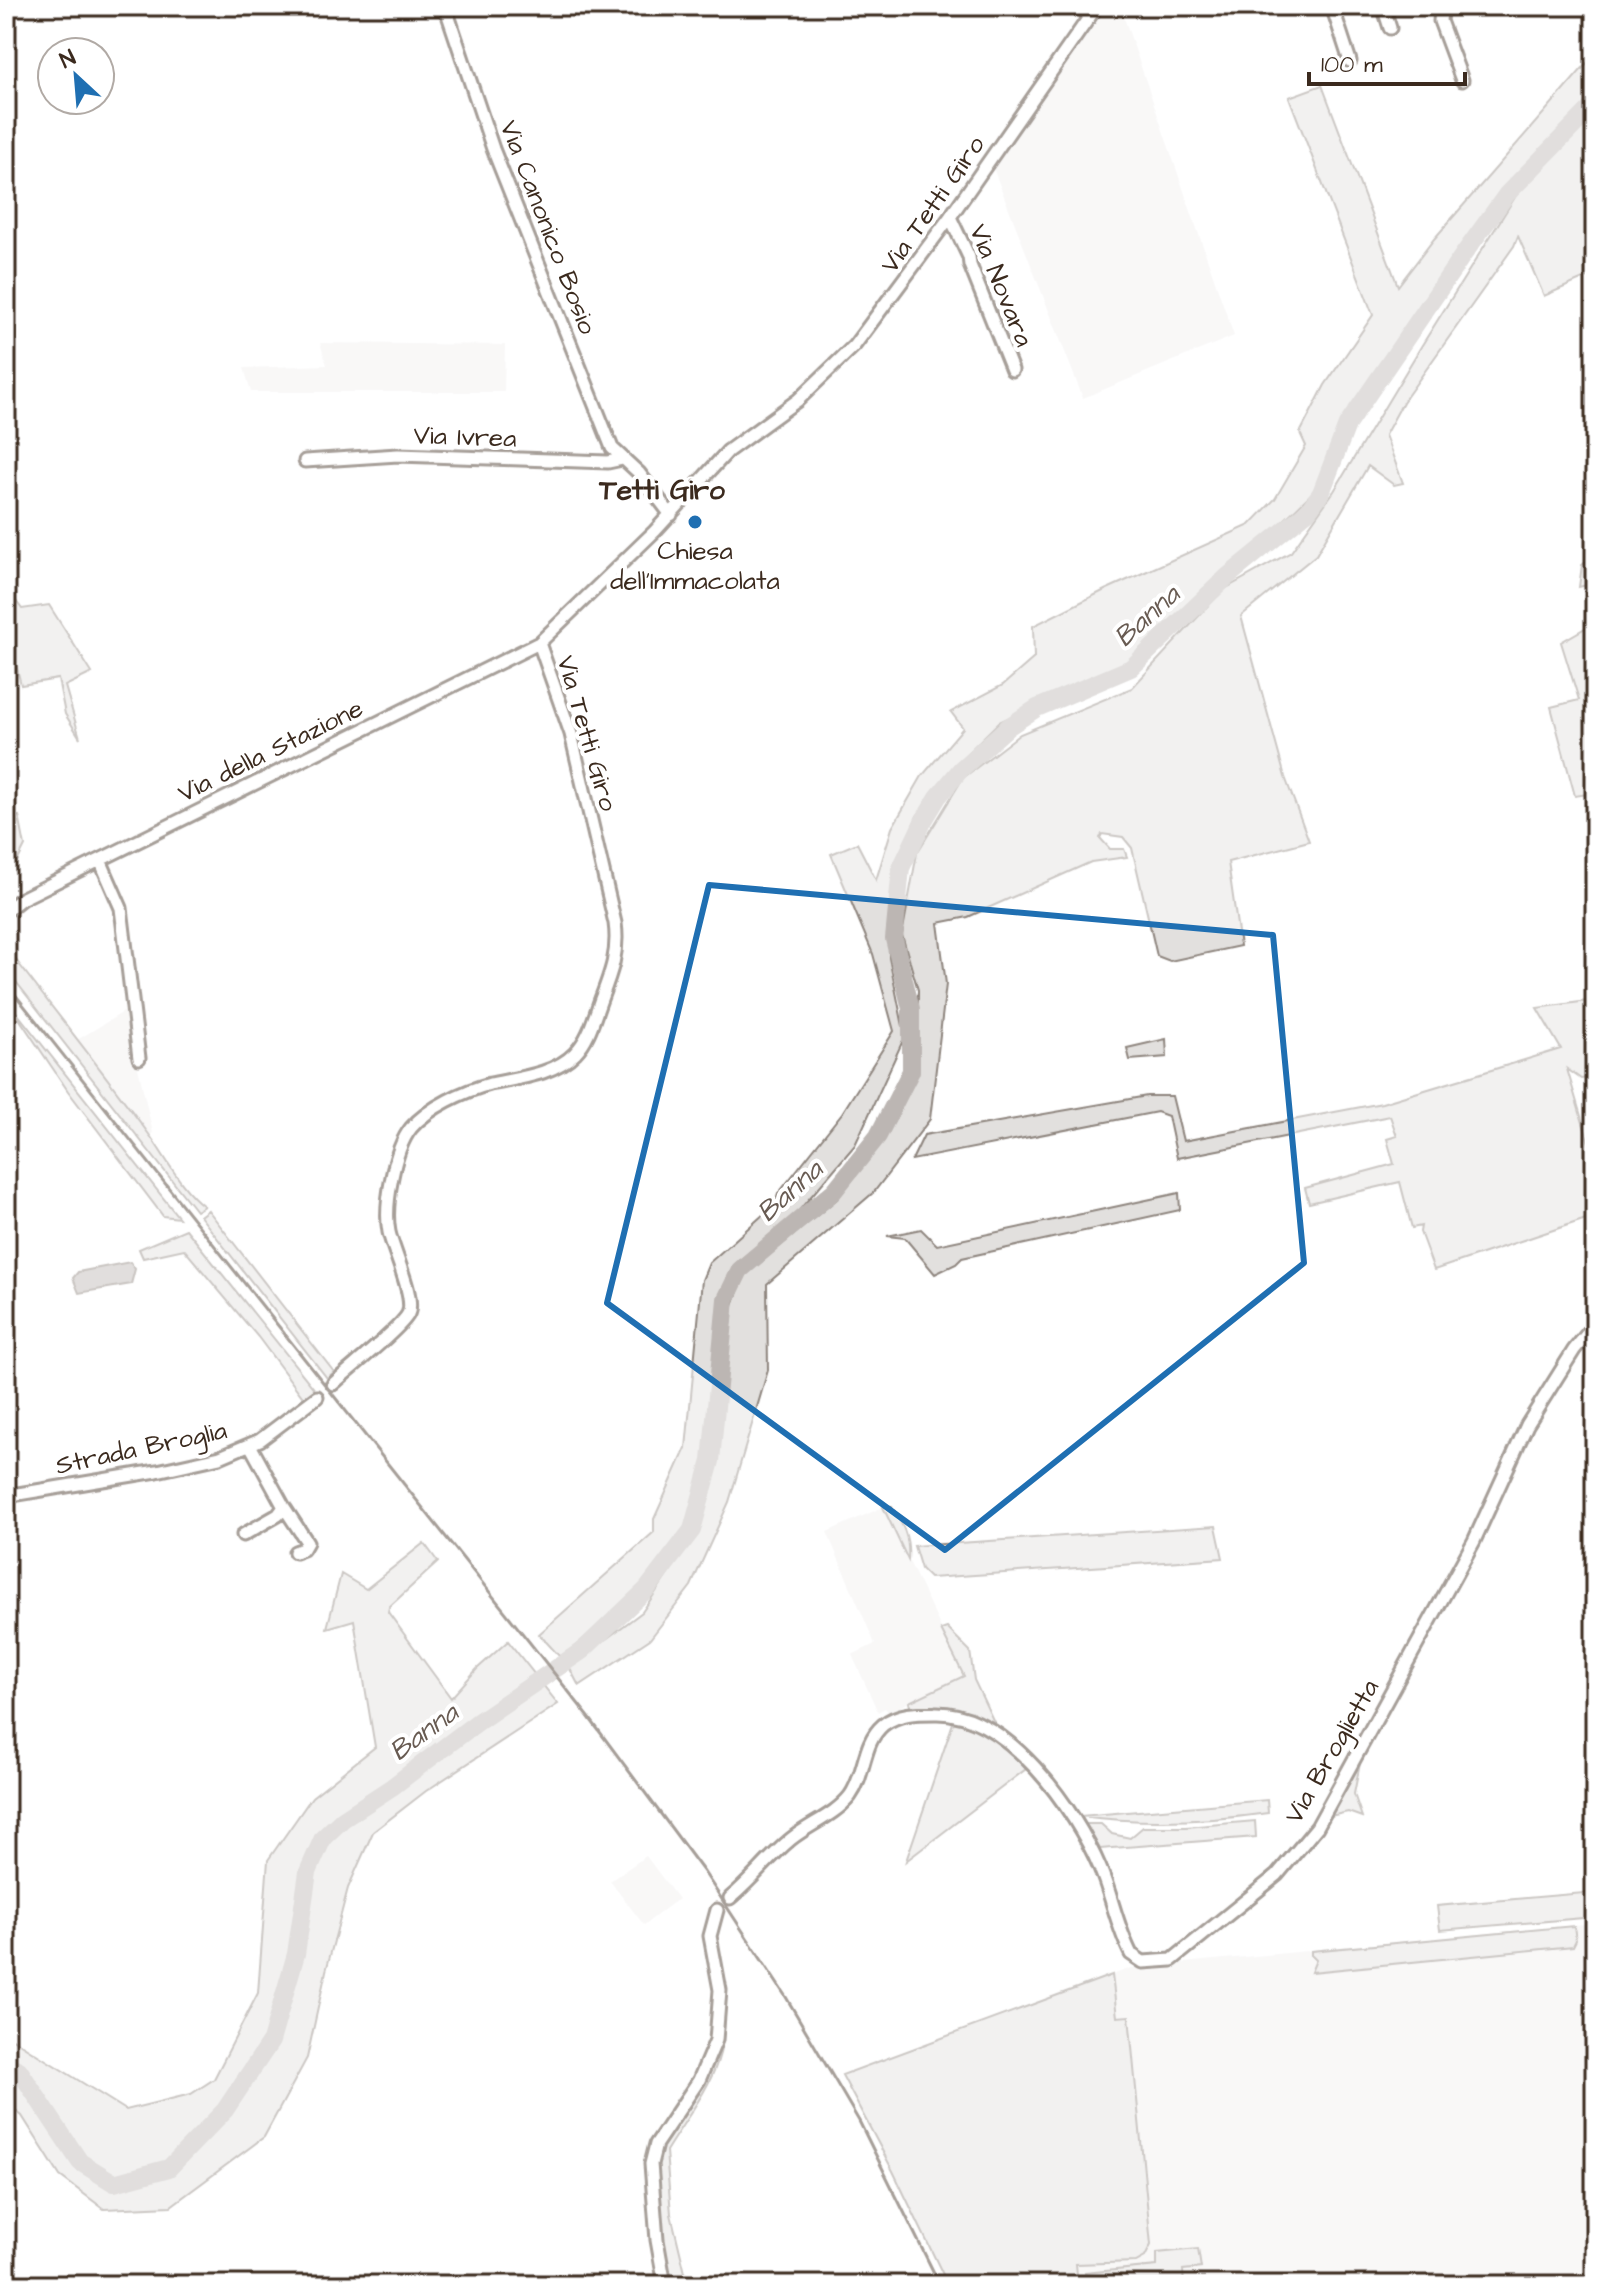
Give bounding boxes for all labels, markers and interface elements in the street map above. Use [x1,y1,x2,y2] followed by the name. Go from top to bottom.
[36,36,116,116] north arrow
[1309,36,1465,86] scale bar
[55,42,81,76] text: N
[1321,48,1383,82] text: 100 m
[491,115,606,340] street label: Via Canonico Bosio
[872,128,994,281] street label: Via Tetti Giro
[960,219,1042,352] street label: Via Novara
[413,417,517,457] street label: Via Ivrea
[598,471,725,510] district label: Tetti Giro
[686,513,704,531] marker: Chiesa dell'Immacolata
[610,533,780,599] place label: Chiesa dell'Immacolata
[1106,575,1190,656] water label: Banna
[548,651,627,816] street label: Via Tetti Giro
[172,690,369,811] street label: Via della Stazione
[749,1150,833,1231] water label: Banna
[52,1412,230,1486] street label: Strada Broglia
[1276,1673,1389,1831] street label: Via Broglietta
[382,1693,468,1770] water label: Banna

